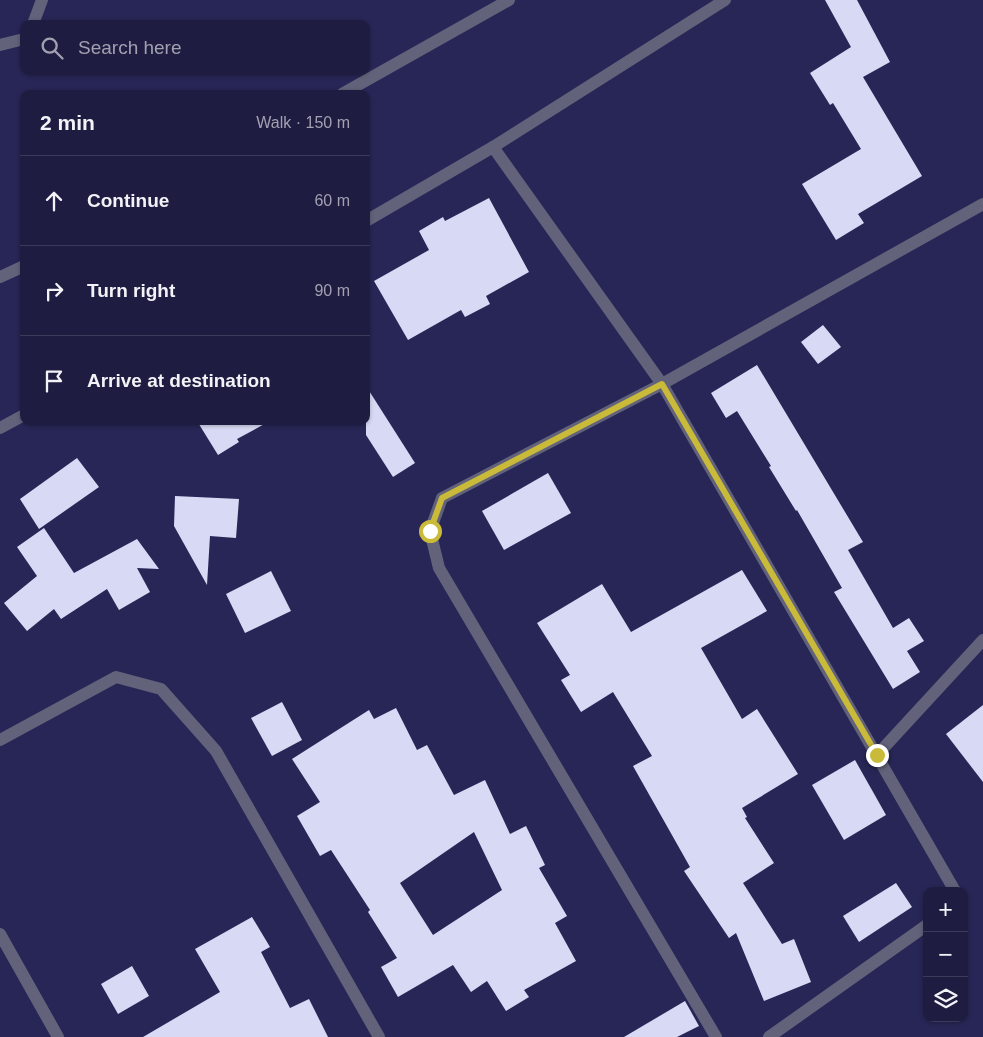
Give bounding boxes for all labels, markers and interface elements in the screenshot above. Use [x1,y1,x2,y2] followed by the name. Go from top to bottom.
[20,20,370,75] search box
[38,34,66,62] icon: search
[78,37,182,58] text: Search here
[40,111,95,134] text: 2 min
[256,114,350,131] text: Walk · 150 m
[40,187,68,215] icon: ahead
[87,190,169,211] text: Continue
[314,192,350,209] text: 60 m
[40,277,68,305] icon: right
[87,280,175,301] text: Turn right
[314,282,350,299] text: 90 m
[40,367,68,395] icon: arrive
[87,370,271,391] text: Arrive at destination
[419,520,442,543] route start
[866,744,889,767] route end
[923,887,968,1022] map controls
[923,887,968,932] button: +
[923,932,968,977] button: −
[923,977,968,1022] button: layers

